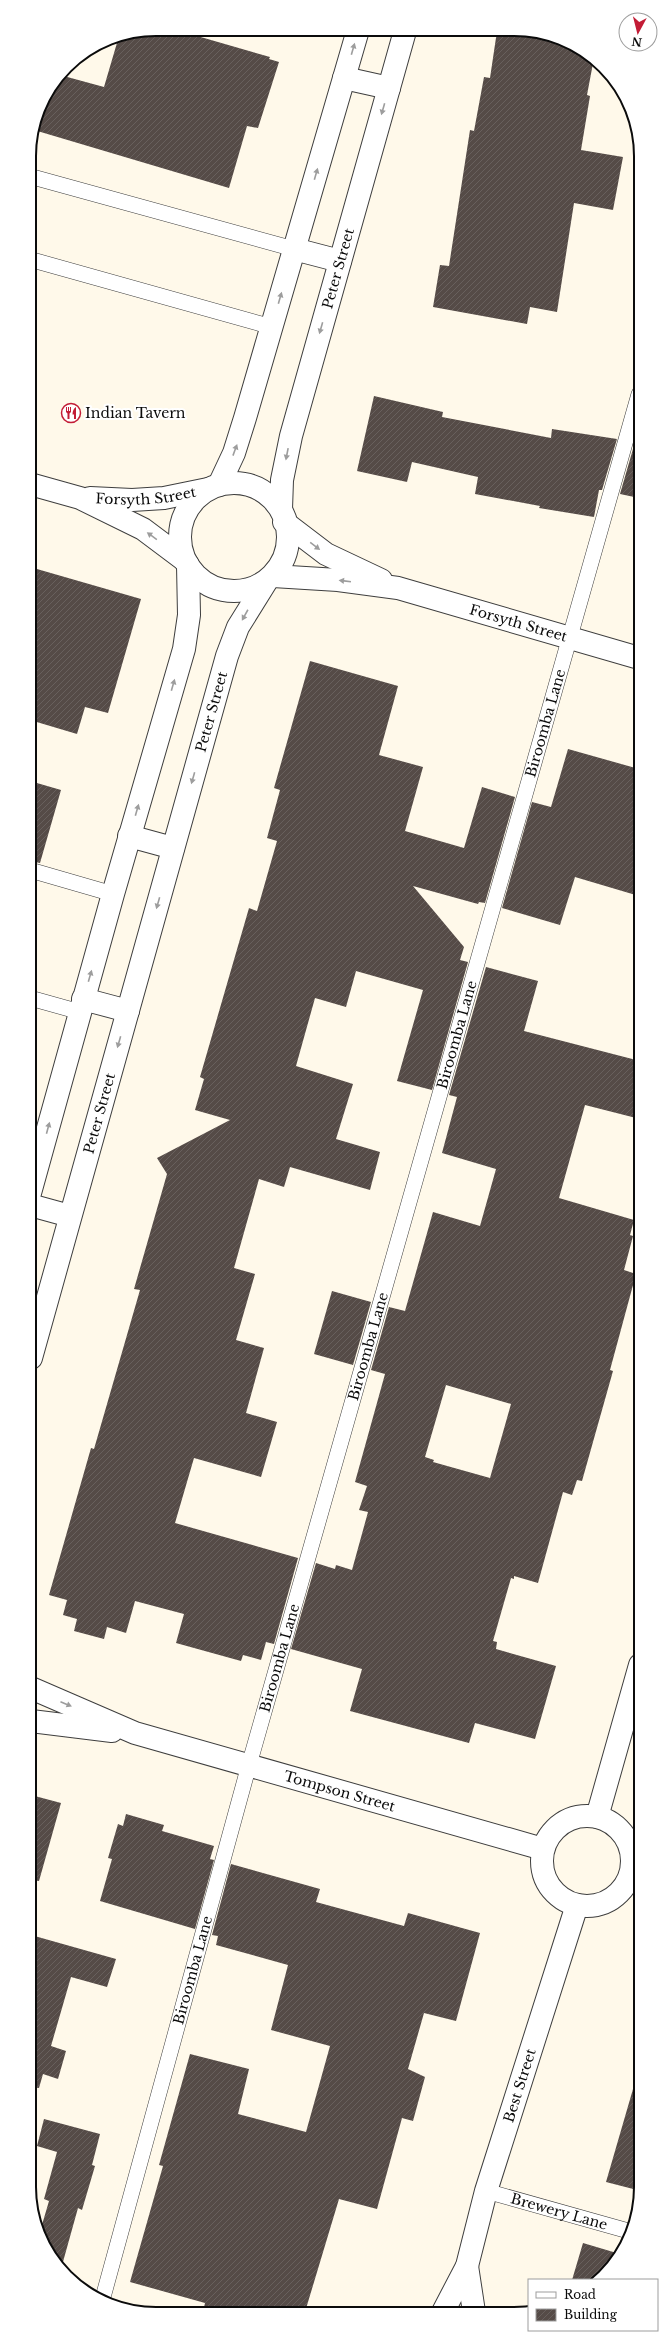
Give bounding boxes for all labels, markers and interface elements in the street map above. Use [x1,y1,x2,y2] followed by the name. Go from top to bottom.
[618,12,658,52] north arrow
[630,34,643,50] text: N
[350,43,356,55] one-way arrow
[380,103,386,115] one-way arrow
[313,167,319,179] one-way arrow
[318,225,358,311] street label: Peter Street
[277,292,283,304] one-way arrow
[318,322,324,334] one-way arrow
[60,402,82,424] restaurant icon: Indian Tavern
[85,404,186,422] place label: Indian Tavern
[232,443,238,455] one-way arrow
[284,447,290,460] one-way arrow
[95,483,198,509] street label: Forsyth Street
[147,532,157,540] one-way arrow
[310,542,321,550] one-way arrow
[339,578,351,584] one-way arrow
[467,600,570,646] street label: Forsyth Street
[241,609,248,621] one-way arrow
[521,667,569,779] street label: Biroomba Lane
[192,669,231,754] street label: Peter Street
[170,679,176,691] one-way arrow
[190,773,196,785] one-way arrow
[134,804,140,816] one-way arrow
[155,898,161,910] one-way arrow
[87,969,93,981] one-way arrow
[433,979,481,1091] street label: Biroomba Lane
[116,1036,122,1048] one-way arrow
[79,1070,119,1156] street label: Peter Street
[45,1122,51,1134] one-way arrow
[344,1290,392,1403] street label: Biroomba Lane
[255,1602,303,1714] street label: Biroomba Lane
[61,1701,73,1707] one-way arrow
[282,1767,398,1816] street label: Tompson Street
[169,1914,216,2027] street label: Biroomba Lane
[499,2046,540,2125] street label: Best Street
[509,2189,610,2234] street label: Brewery Lane
[528,2279,658,2331] legend
[564,2287,596,2302] text: Road
[564,2307,618,2322] text: Building

